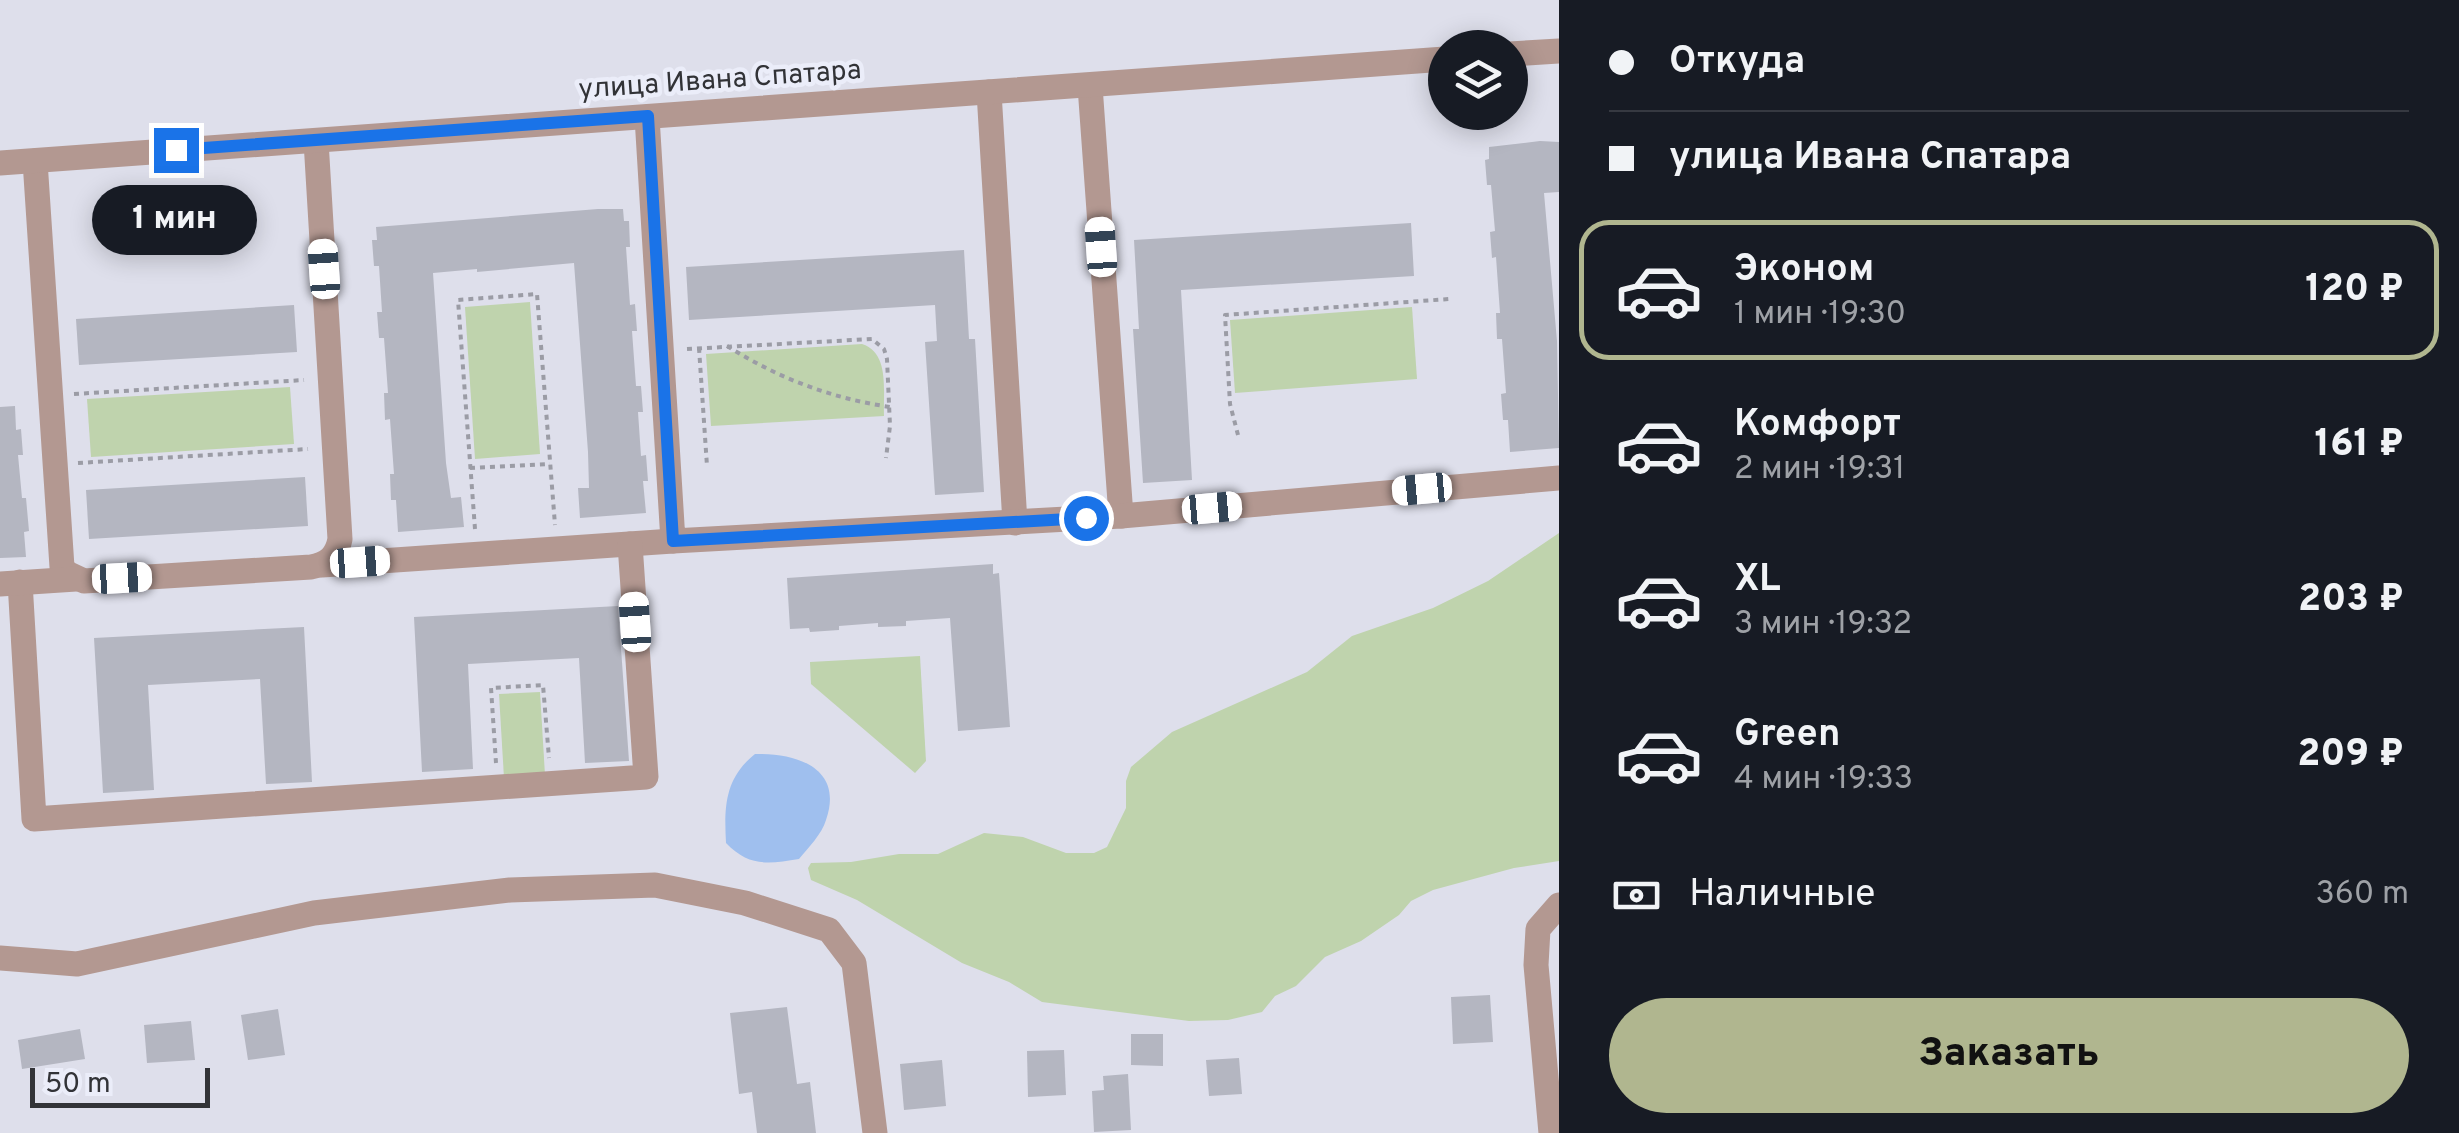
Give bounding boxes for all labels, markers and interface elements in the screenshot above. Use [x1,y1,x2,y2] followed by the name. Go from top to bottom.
[1428,30,1528,130] map controls
[1428,30,1528,130] button: layers
[1669,38,1805,87] text: Откуда
[577,53,863,109] street label: улица Ивана Спатара
[154,128,199,173] route end
[1669,134,2071,183] text: улица Ивана Спатара
[94,185,258,255] callout: 1 мин
[132,200,217,240] text: 1 мин
[1084,216,1118,278] car
[307,238,341,300] car
[1614,245,1704,335] icon: car
[1734,246,1874,295] text: Эконом
[2305,266,2404,315] text: 120 ₽
[1734,295,1906,335] text: 1 мин · 19:30
[1614,400,1704,490] icon: car
[1734,401,1901,450] text: Комфорт
[2314,421,2404,470] text: 161 ₽
[1734,450,1905,490] text: 2 мин · 19:31
[1391,471,1453,507] car
[1181,490,1243,526] car
[1064,496,1109,541] route start
[329,545,391,579] car
[1614,555,1704,645] icon: car
[1734,556,1781,605] text: XL
[91,561,153,595] car
[2298,576,2404,625] text: 203 ₽
[618,591,652,653] car
[1734,605,1912,645] text: 3 мин · 19:32
[1614,710,1704,800] icon: car
[1734,711,1840,760] text: Green
[2297,731,2404,780] text: 209 ₽
[1734,760,1913,800] text: 4 мин · 19:33
[1609,868,1664,923] icon: cash
[1689,871,1876,920] text: Наличные
[2315,875,2409,915] text: 360 m
[1609,998,2409,1113] button: Заказать
[30,1063,210,1108] scale bar
[45,1067,111,1103] text: 50 m

